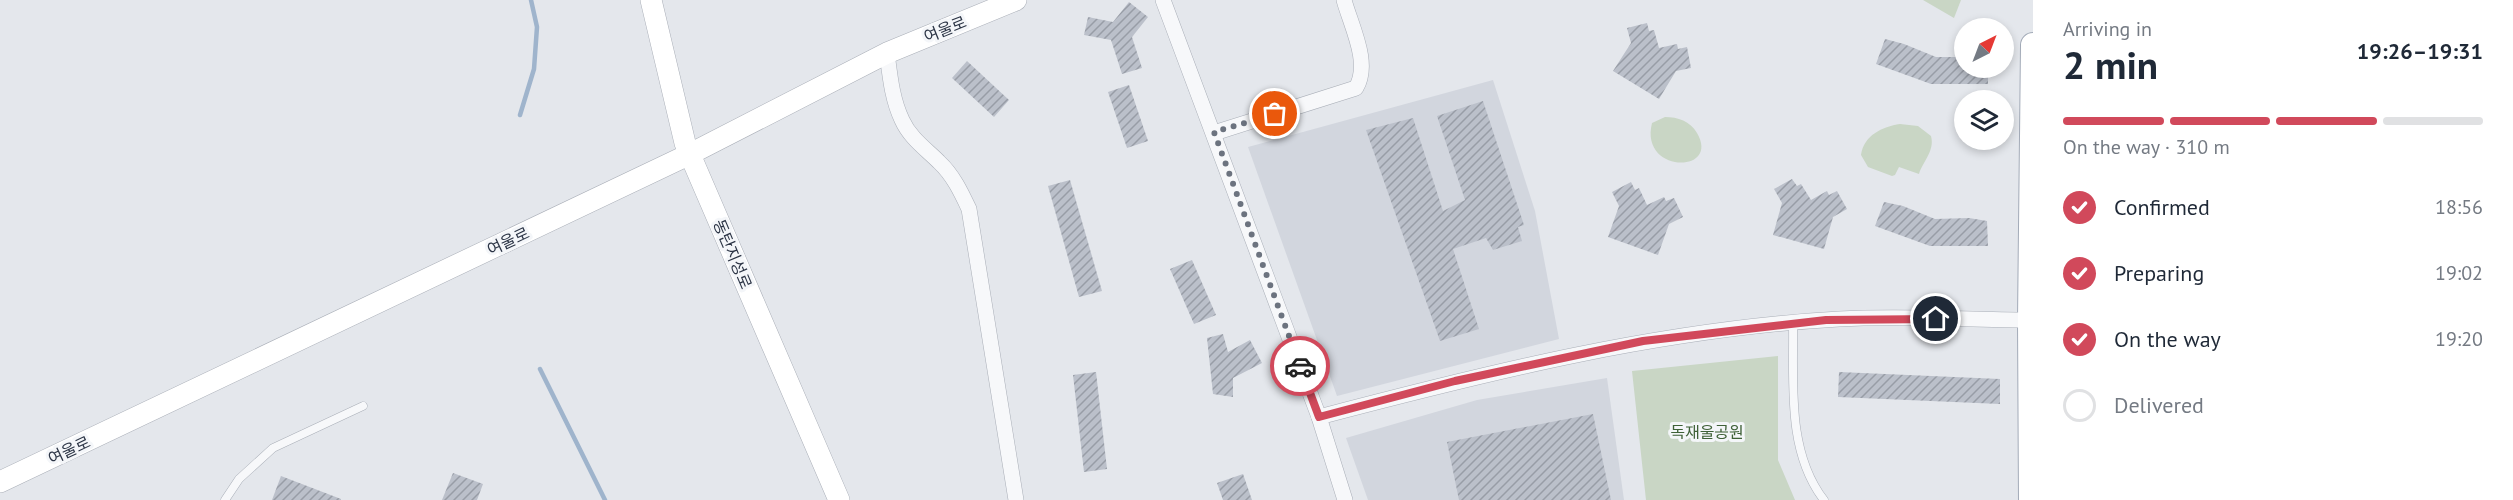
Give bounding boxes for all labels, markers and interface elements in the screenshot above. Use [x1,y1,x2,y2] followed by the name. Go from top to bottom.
[921,11,969,47] street label: 여울로
[2063,16,2152,42] text: Arriving in
[1954,18,2014,78] north arrow
[1954,18,2014,150] map controls
[2357,37,2483,65] text: 19:26–19:31
[2063,39,2158,90] text: 2 min
[1249,88,1300,139] pin
[1954,90,2014,150] button: layers
[1258,97,1291,130] icon: bag
[2063,134,2230,160] text: On the way · 310 m
[2063,191,2096,224] icon: check
[2114,193,2210,221] text: Confirmed
[2435,194,2483,220] text: 18:56
[709,216,757,292] street label: 동탄지성로
[484,222,532,259] street label: 여울로
[2063,257,2096,290] icon: check
[2114,259,2204,287] text: Preparing
[2435,260,2483,286] text: 19:02
[1910,293,1961,344] pin
[1919,302,1952,335] icon: home
[2063,323,2096,356] icon: check
[2114,325,2221,353] text: On the way
[2435,326,2483,352] text: 19:20
[1270,336,1330,396] courier
[1284,350,1317,383] icon: car
[2114,391,2204,419] text: Delivered
[1670,422,1744,442] park label: 독재울공원
[45,431,93,468] street label: 여울로

